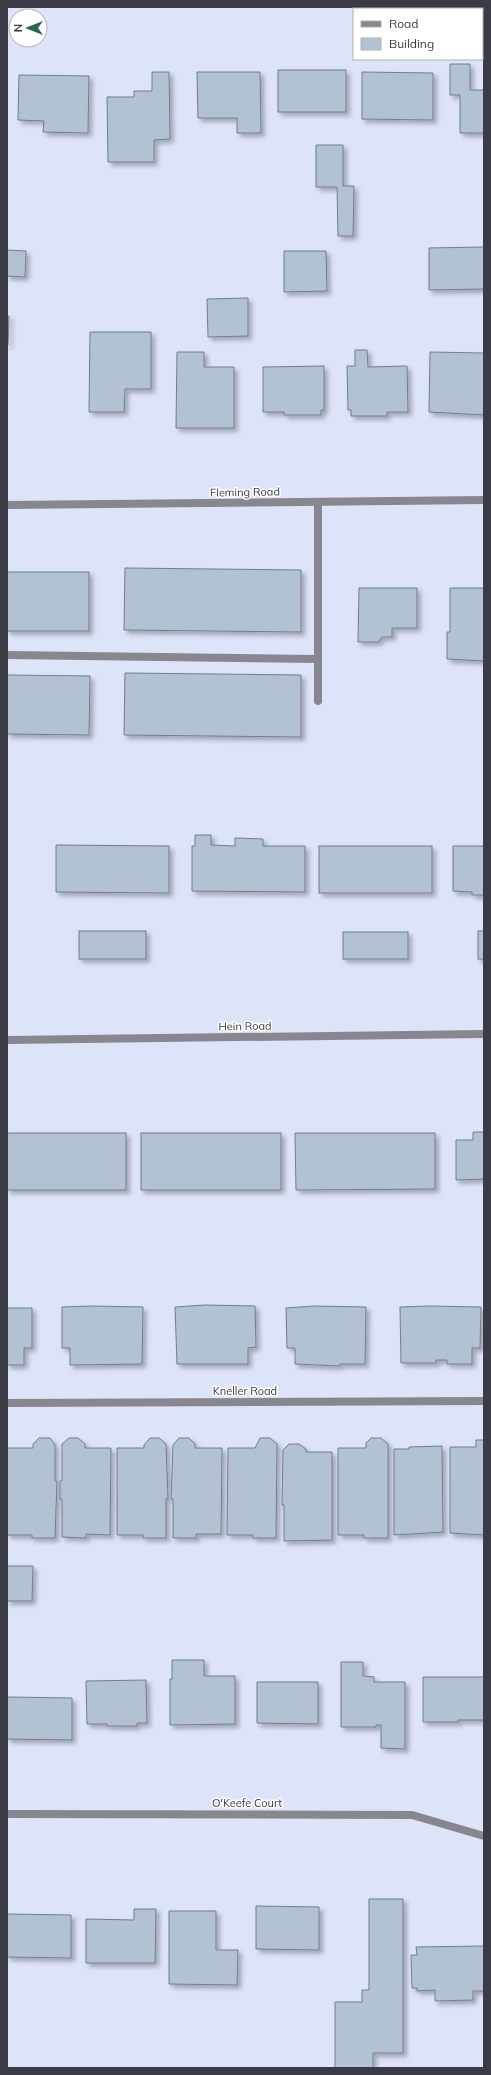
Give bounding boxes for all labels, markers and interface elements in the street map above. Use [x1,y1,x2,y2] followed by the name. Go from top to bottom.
[8,8,48,48] north arrow
[353,8,483,60] legend
[389,16,418,31] text: Road
[11,24,25,32] text: N
[389,36,434,51] text: Building
[210,484,280,500] street label: Fleming Road
[218,1019,272,1033] street label: Hein Road
[213,1384,277,1398] street label: Kneller Road
[212,1796,282,1810] street label: O'Keefe Court

